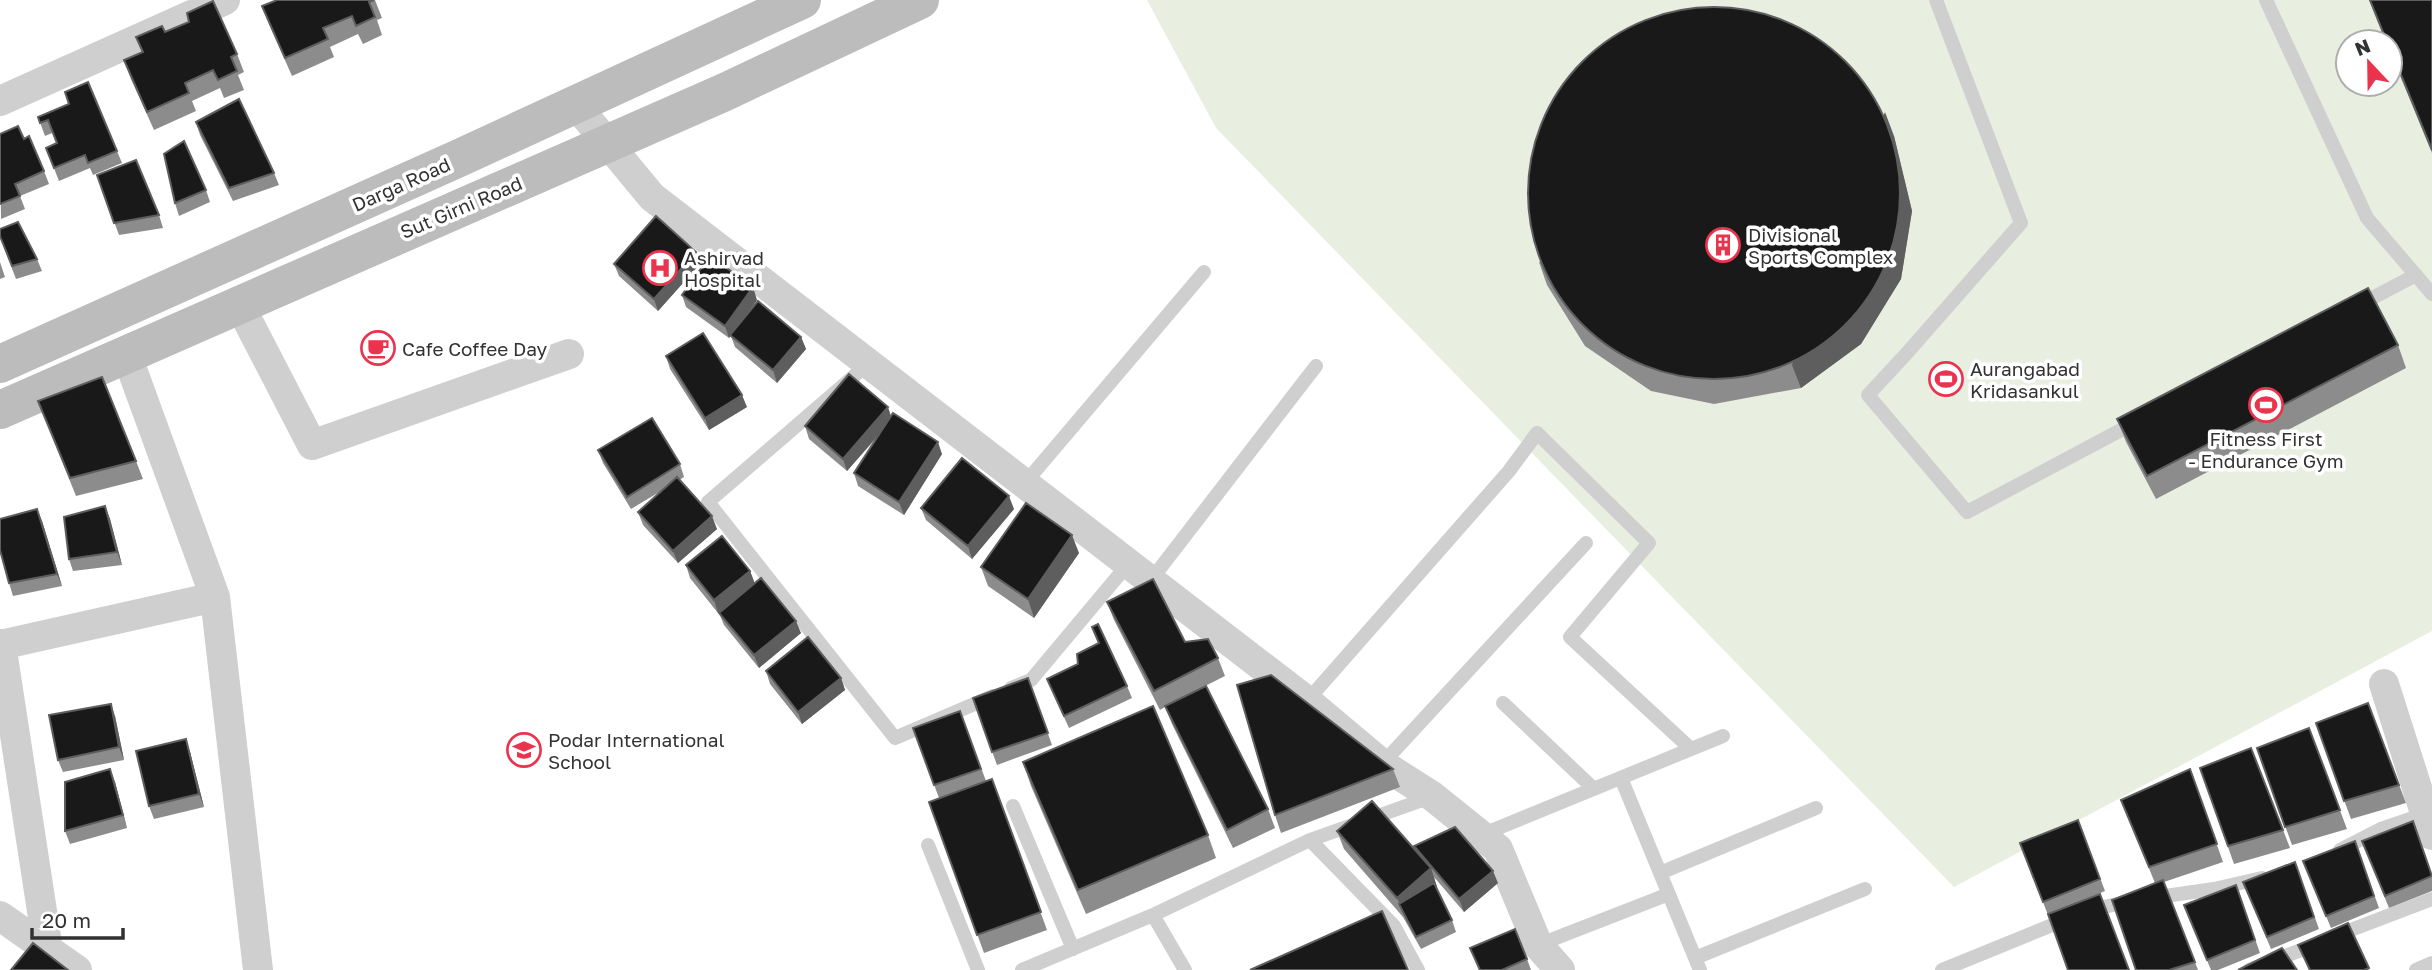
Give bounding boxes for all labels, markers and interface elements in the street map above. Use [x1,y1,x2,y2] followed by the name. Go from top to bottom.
[2334,28,2404,98] north arrow
[2351,33,2373,60] text: N
[348,152,454,216] street label: Darga Road
[397,171,525,243] street label: Sut Girni Road
[1748,223,1893,268] place label: Divisional Sports Complex
[1704,226,1742,264] building icon: Divisional Sports Complex
[684,246,764,291] place label: Ashirvad Hospital
[641,249,679,287] hospital icon: Ashirvad Hospital
[359,329,397,367] cafe icon: Cafe Coffee Day
[402,337,548,360] place label: Cafe Coffee Day
[1970,357,2080,402] place label: Aurangabad Kridasankul
[1927,360,1965,398] sports icon: Aurangabad Kridasankul
[2247,386,2285,424] sports icon: Fitness First - Endurance Gym
[2188,427,2344,472] place label: Fitness First - Endurance Gym
[548,728,725,773] place label: Podar International School
[505,731,543,769] school or university icon: Podar International School
[32,897,122,941] scale bar
[42,907,91,933] text: 20 m

